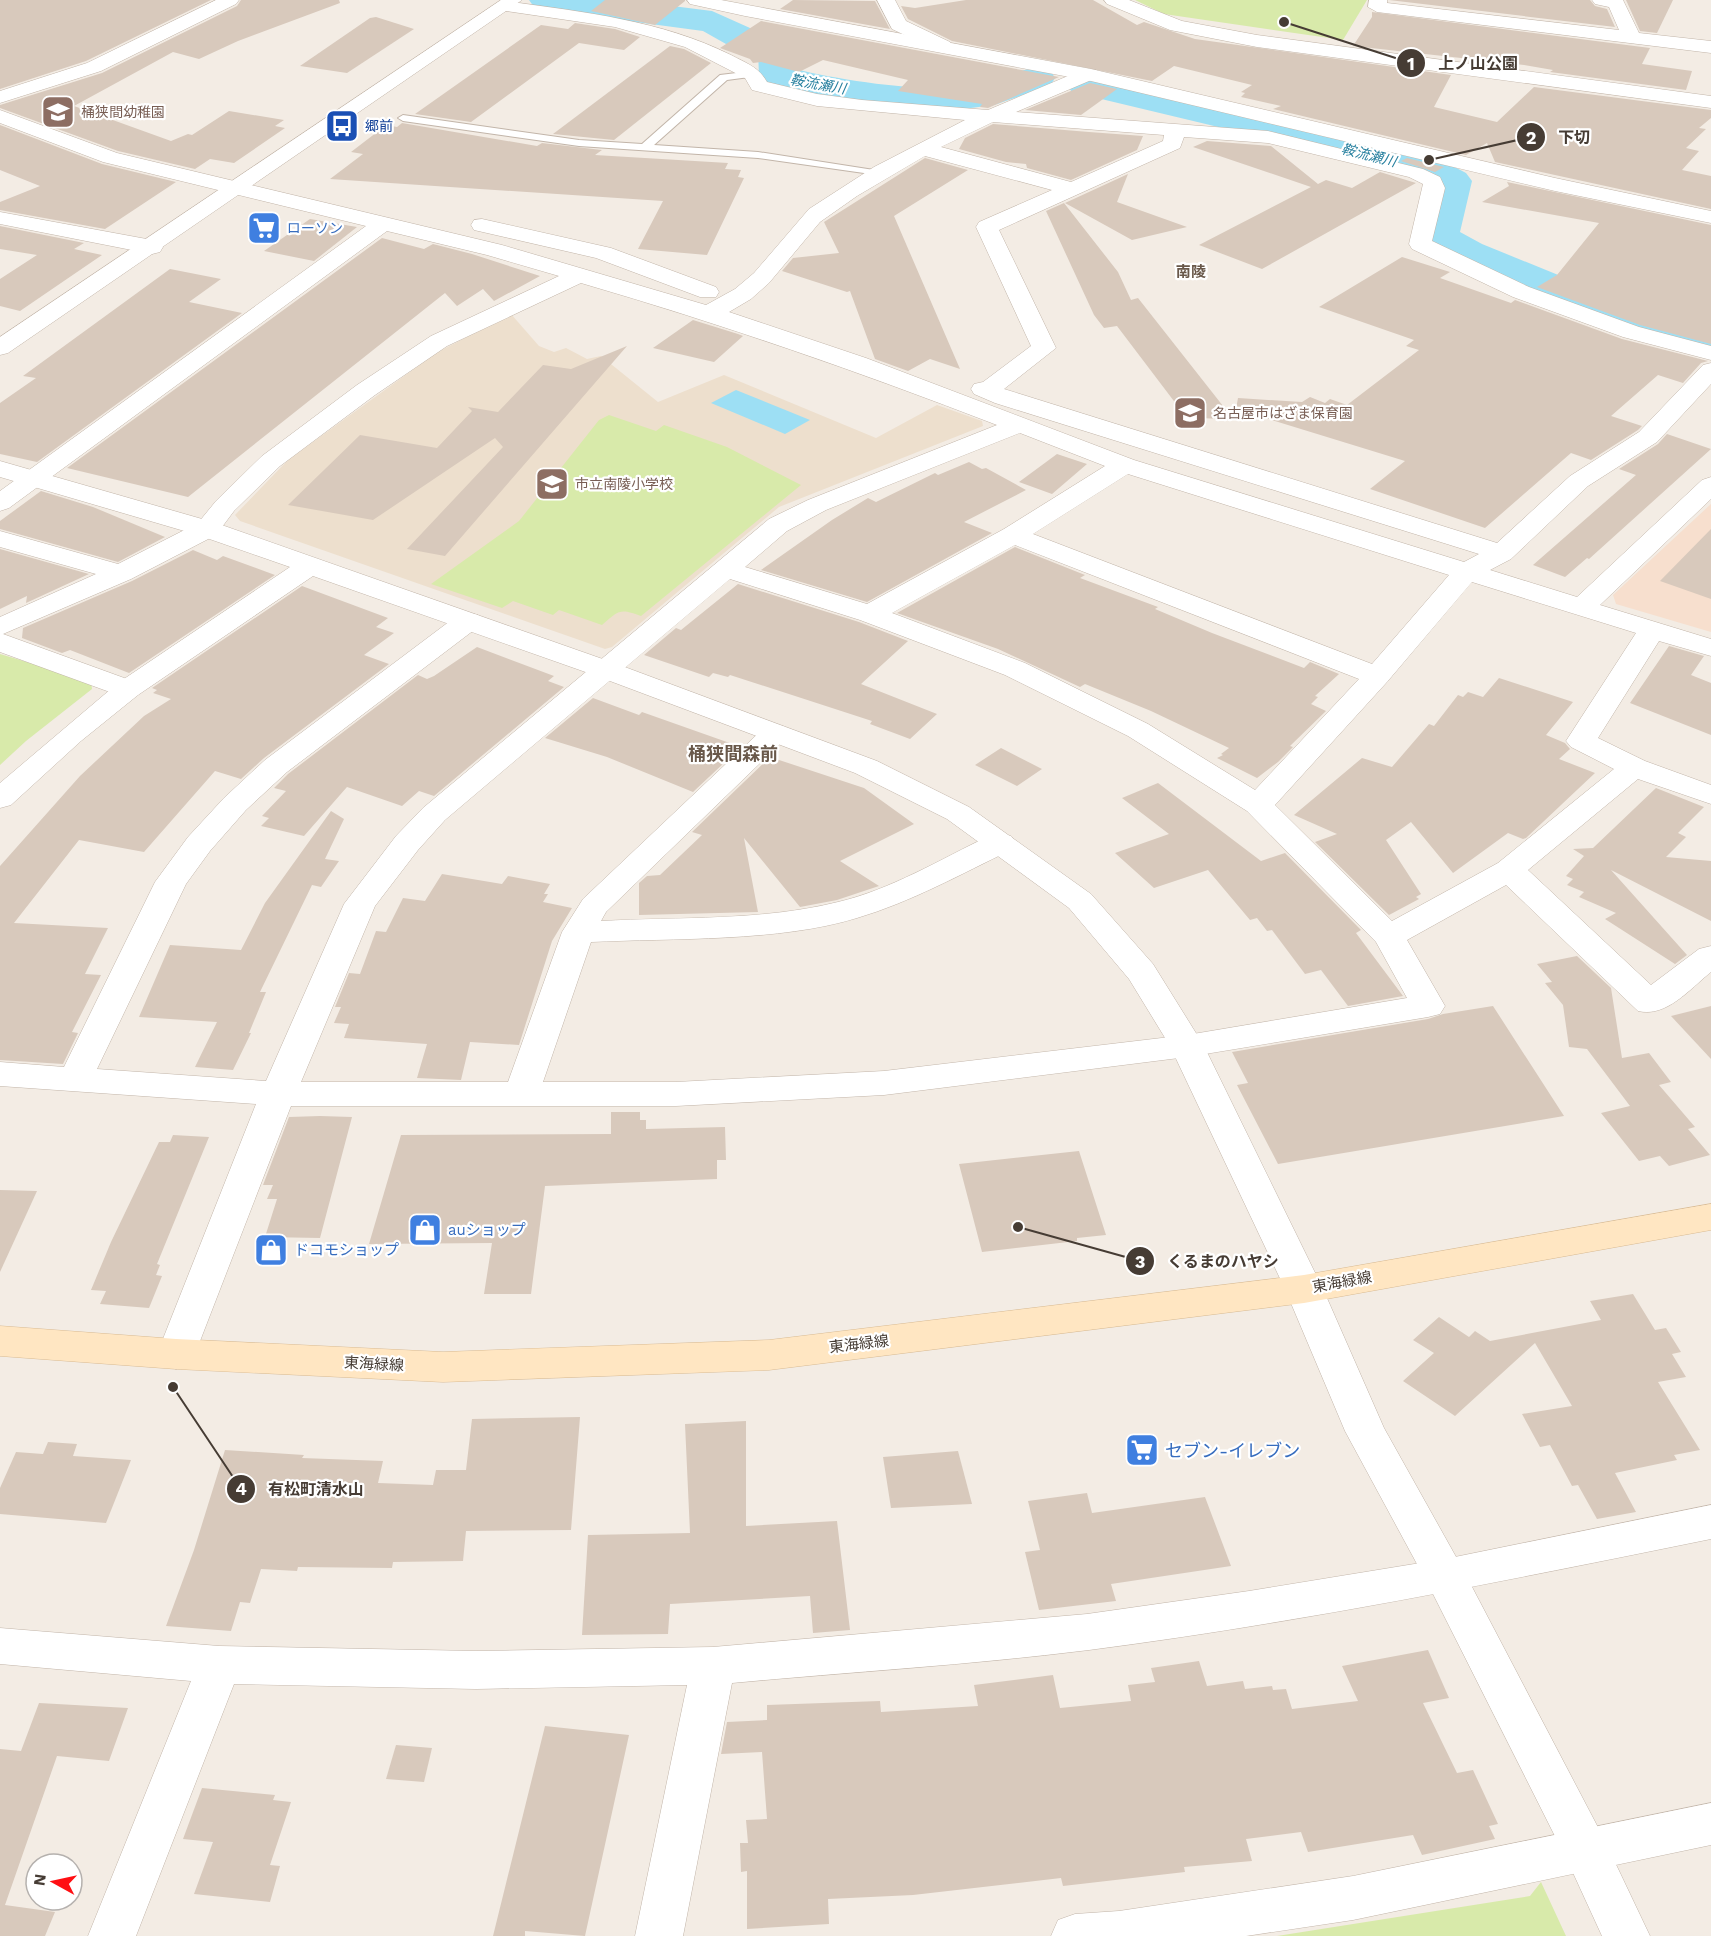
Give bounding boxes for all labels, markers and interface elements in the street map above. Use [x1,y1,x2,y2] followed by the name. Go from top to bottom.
[1396,46,1530,80] callout: 上ノ山公園
[1407,53,1415,74] text: 1
[1438,54,1518,73] text: 上ノ山公園
[789,71,849,97] water label: 鞍流瀬川
[40,94,76,130] school or university icon: 桶狭間幼稚園
[81,104,165,120] place label: 桶狭間幼稚園
[324,108,360,144] bus stop icon: 郷前
[365,118,393,134] place label: 郷前
[1516,120,1602,154] callout: 下切
[1526,127,1536,148] text: 2
[1558,128,1590,147] text: 下切
[1340,140,1400,170] water label: 鞍流瀬川
[246,210,282,246] supermarket icon: ローソン
[287,220,343,236] place label: ローソン
[1176,263,1206,281] district label: 南陵
[1172,395,1208,431] school or university icon: 名古屋市はざま保育園
[1213,405,1353,421] place label: 名古屋市はざま保育園
[534,466,570,502] school or university icon: 市立南陵小学校
[575,476,673,492] place label: 市立南陵小学校
[688,743,778,764] district label: 桶狭間森前
[407,1212,443,1248] shop icon: auショップ
[448,1221,526,1239] place label: auショップ
[253,1232,289,1268] shop icon: ドコモショップ
[294,1241,399,1259] place label: ドコモショップ
[1125,1244,1291,1278] callout: くるまのハヤシ
[1135,1251,1145,1272] text: 3
[1167,1252,1279,1271] text: くるまのハヤシ
[1311,1268,1373,1296] street label: 東海緑線
[828,1331,890,1357] street label: 東海緑線
[344,1353,404,1375] street label: 東海緑線
[1124,1432,1160,1468] supermarket icon: セブン-イレブン
[1165,1440,1300,1461] place label: セブン-イレブン
[226,1472,376,1506] callout: 有松町清水山
[235,1478,247,1499] text: 4
[268,1480,364,1499] text: 有松町清水山
[24,1852,84,1912] north arrow
[29,1873,50,1887] text: N

